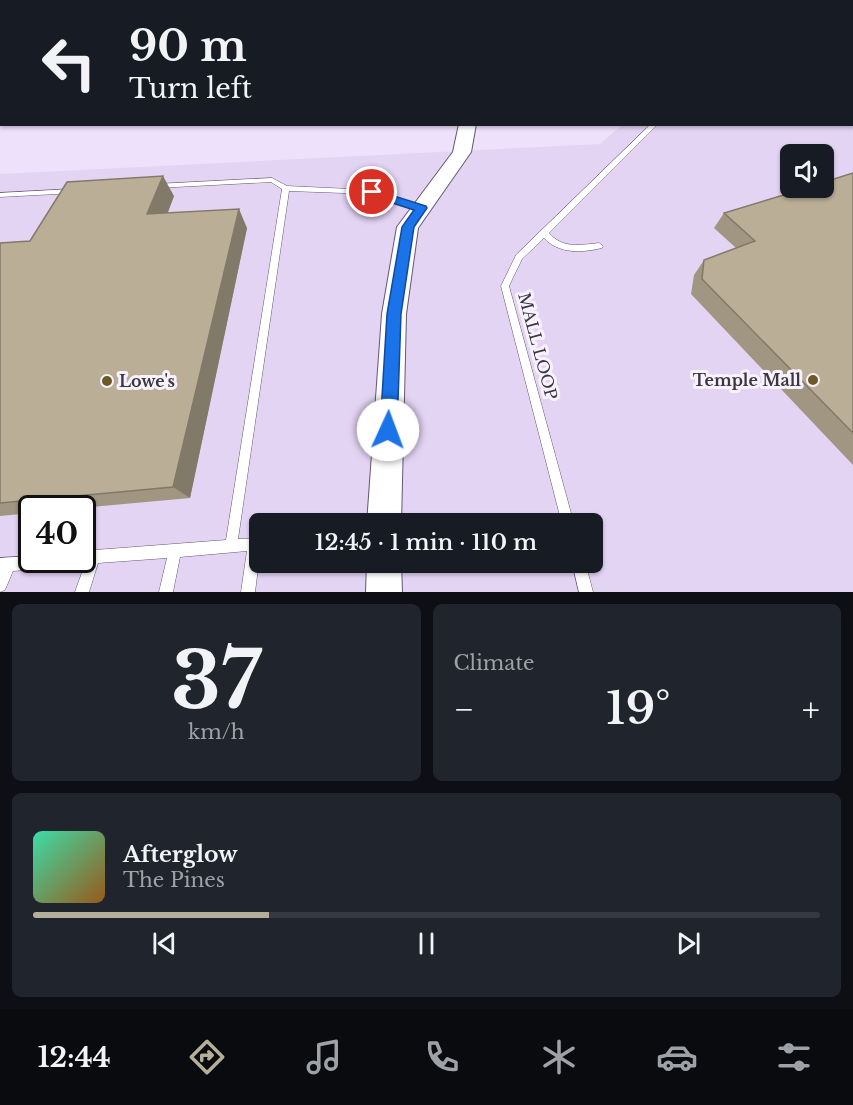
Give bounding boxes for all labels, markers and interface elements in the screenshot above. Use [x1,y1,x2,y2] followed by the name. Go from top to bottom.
[129,20,247,72] text: 90 m
[30,24,108,102] icon: left
[129,72,252,105] text: Turn left
[780,144,834,198] map controls
[780,144,834,198] button: sound
[346,166,397,217] pin
[355,175,388,208] icon: arrive
[514,290,562,402] street label: MALL LOOP
[693,370,801,390] place label: Temple Mall
[119,371,175,391] place label: Lowe's
[806,373,820,387] marker: Temple Mall
[100,374,114,388] marker: Lowe's
[356,398,420,462] position arrow
[18,495,96,573] speed limit sign: 40
[315,529,537,556] text: 12:45 · 1 min · 110 m
[171,632,261,729] text: 37
[454,651,534,675] text: Climate
[606,680,671,736] text: 19°
[454,689,474,730] text: −
[802,689,820,730] text: +
[188,720,245,744] text: km/h
[123,841,238,868] text: Afterglow
[123,868,225,892] text: The Pines
[148,927,181,960] icon: previous
[410,927,443,960] icon: pause
[672,927,705,960] icon: next
[186,1036,228,1078] icon: directions
[303,1036,345,1078] icon: music
[421,1036,463,1078] icon: phone
[538,1036,580,1078] icon: climate
[656,1036,698,1078] icon: car
[773,1036,815,1078] icon: filters
[38,1041,111,1074] text: 12:44

